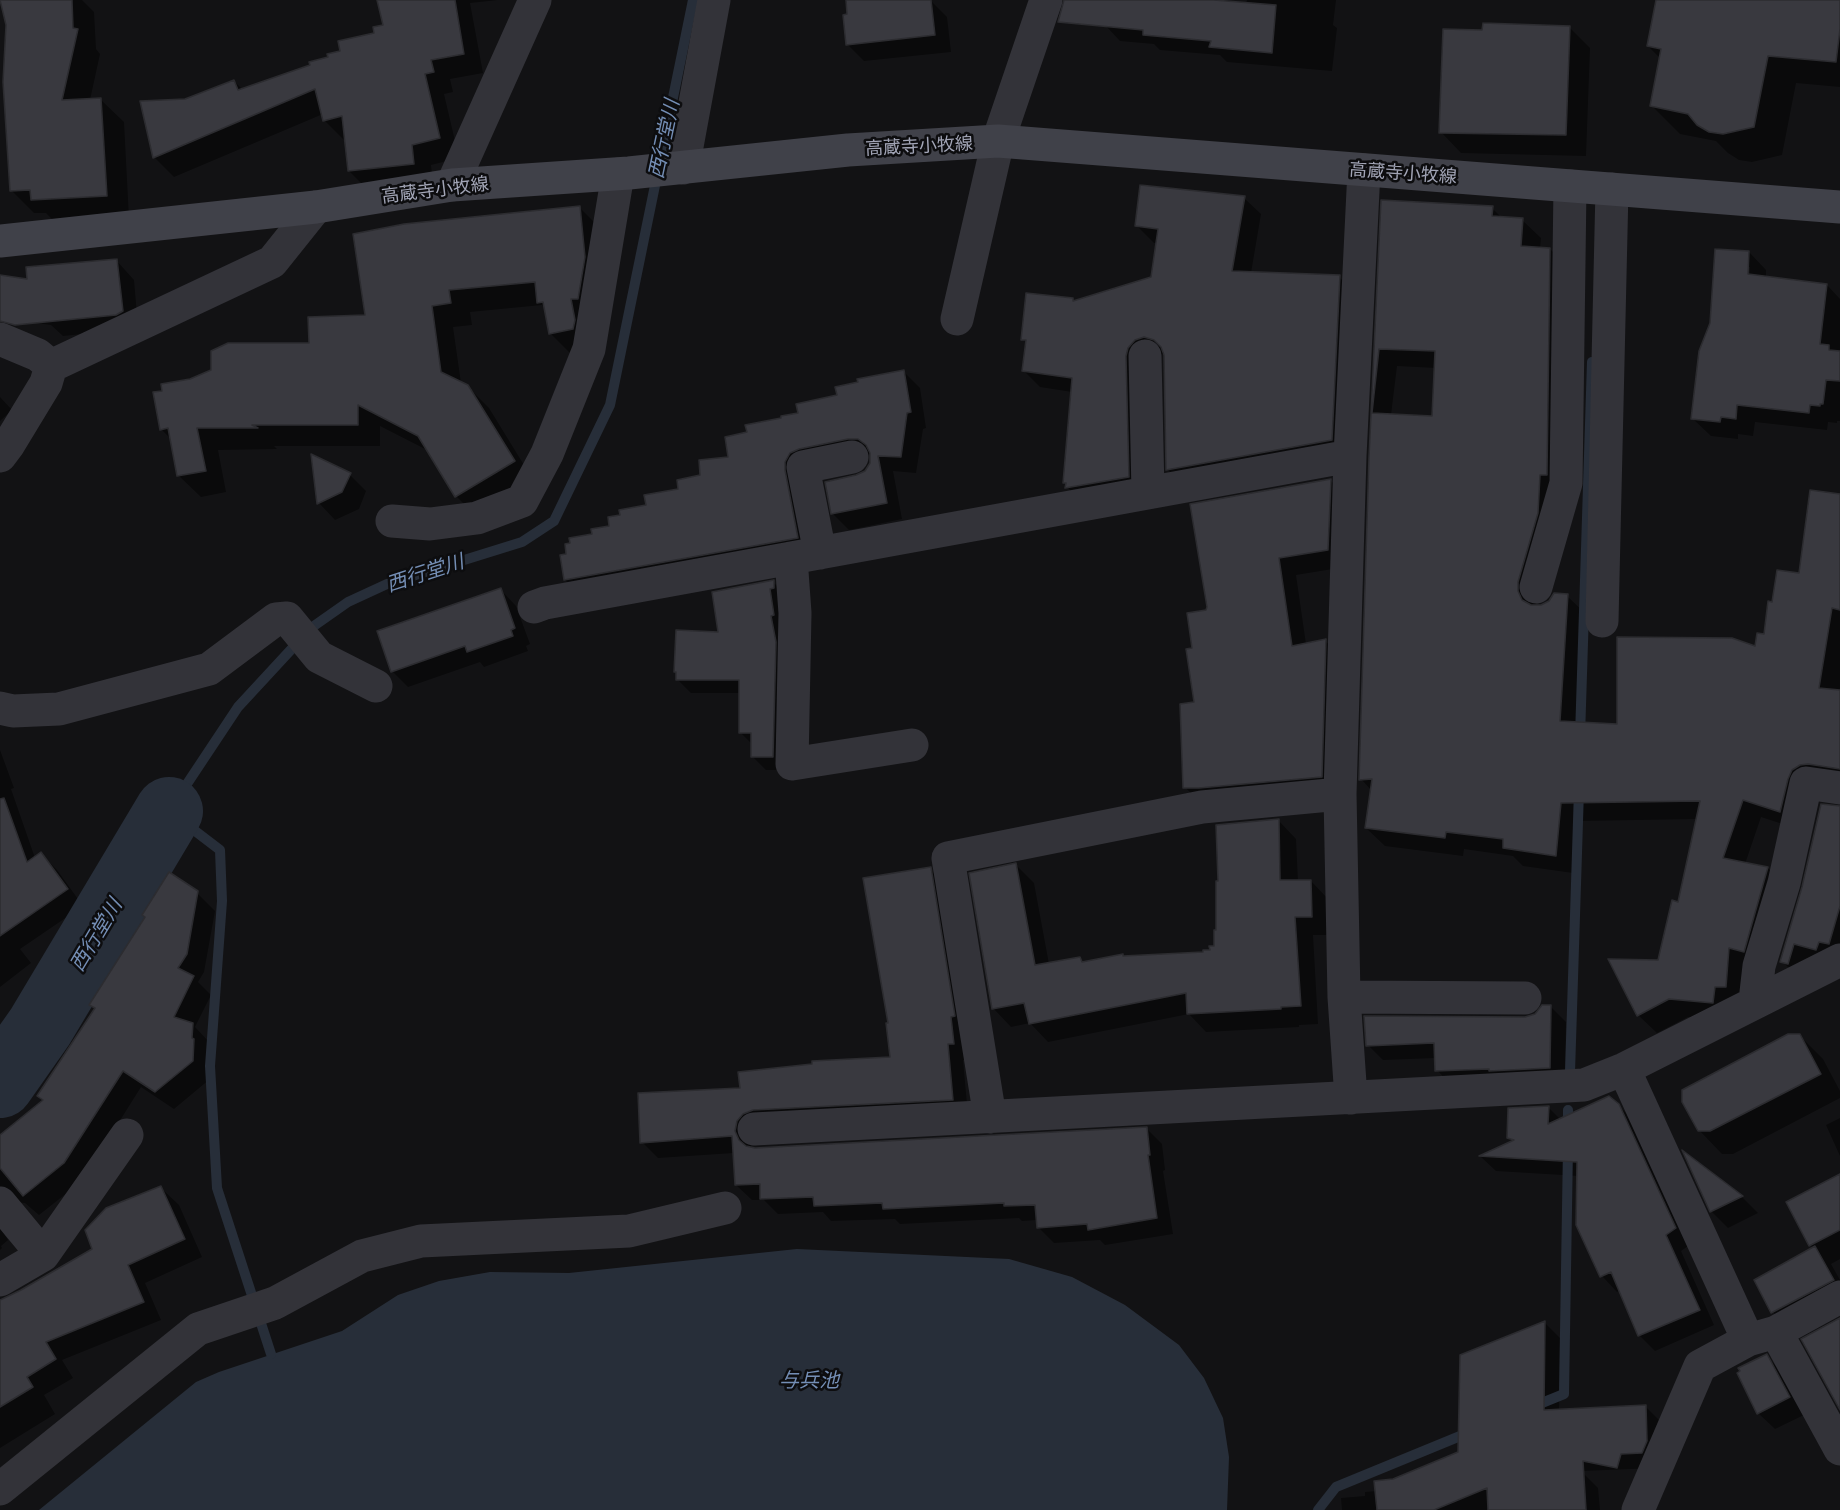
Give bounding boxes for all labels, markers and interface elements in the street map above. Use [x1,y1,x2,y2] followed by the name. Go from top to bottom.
[644,97,684,181] water label: 西行堂川
[865,132,973,160] street label: 高蔵寺小牧線
[1348,158,1458,188] street label: 高蔵寺小牧線
[380,173,490,207] street label: 高蔵寺小牧線
[383,549,467,597] water label: 西行堂川
[65,895,127,975] water label: 西行堂川
[779,1368,839,1392] water label: 与兵池

